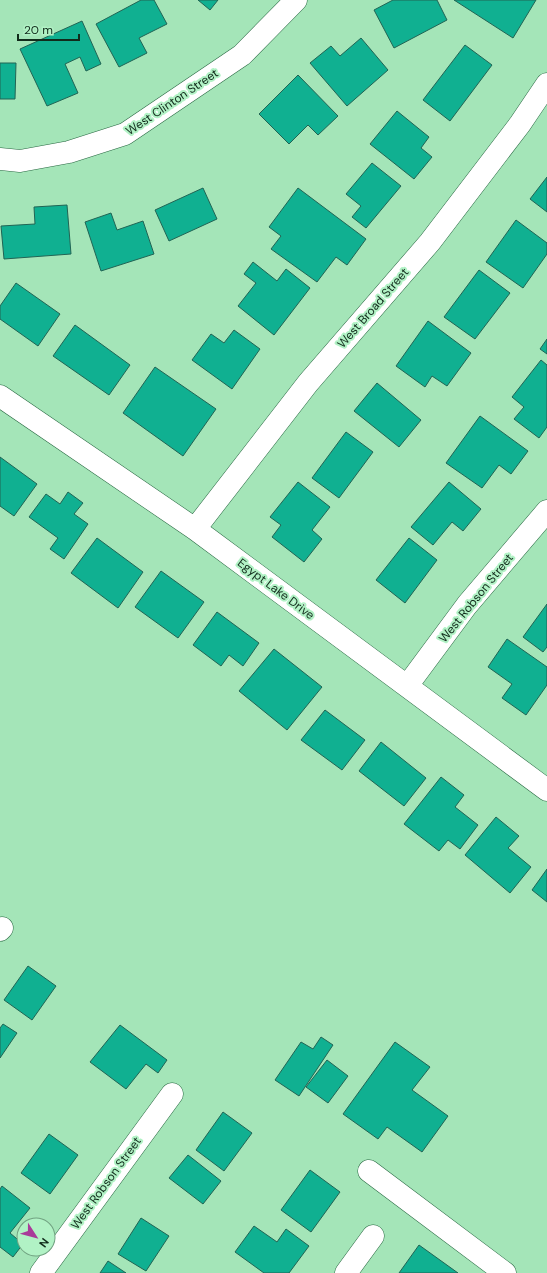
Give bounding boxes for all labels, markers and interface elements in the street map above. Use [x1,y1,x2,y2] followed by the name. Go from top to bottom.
[18,16,79,42] scale bar
[24,22,53,38] text: 20 m
[123,65,222,139] street label: West Clinton Street
[334,264,412,351] street label: West Broad Street
[435,550,517,646] street label: West Robson Street
[234,555,318,623] street label: Egypt Lake Drive
[67,1134,145,1232] street label: West Robson Street
[16,1217,56,1257] north arrow
[36,1236,52,1250] text: N

